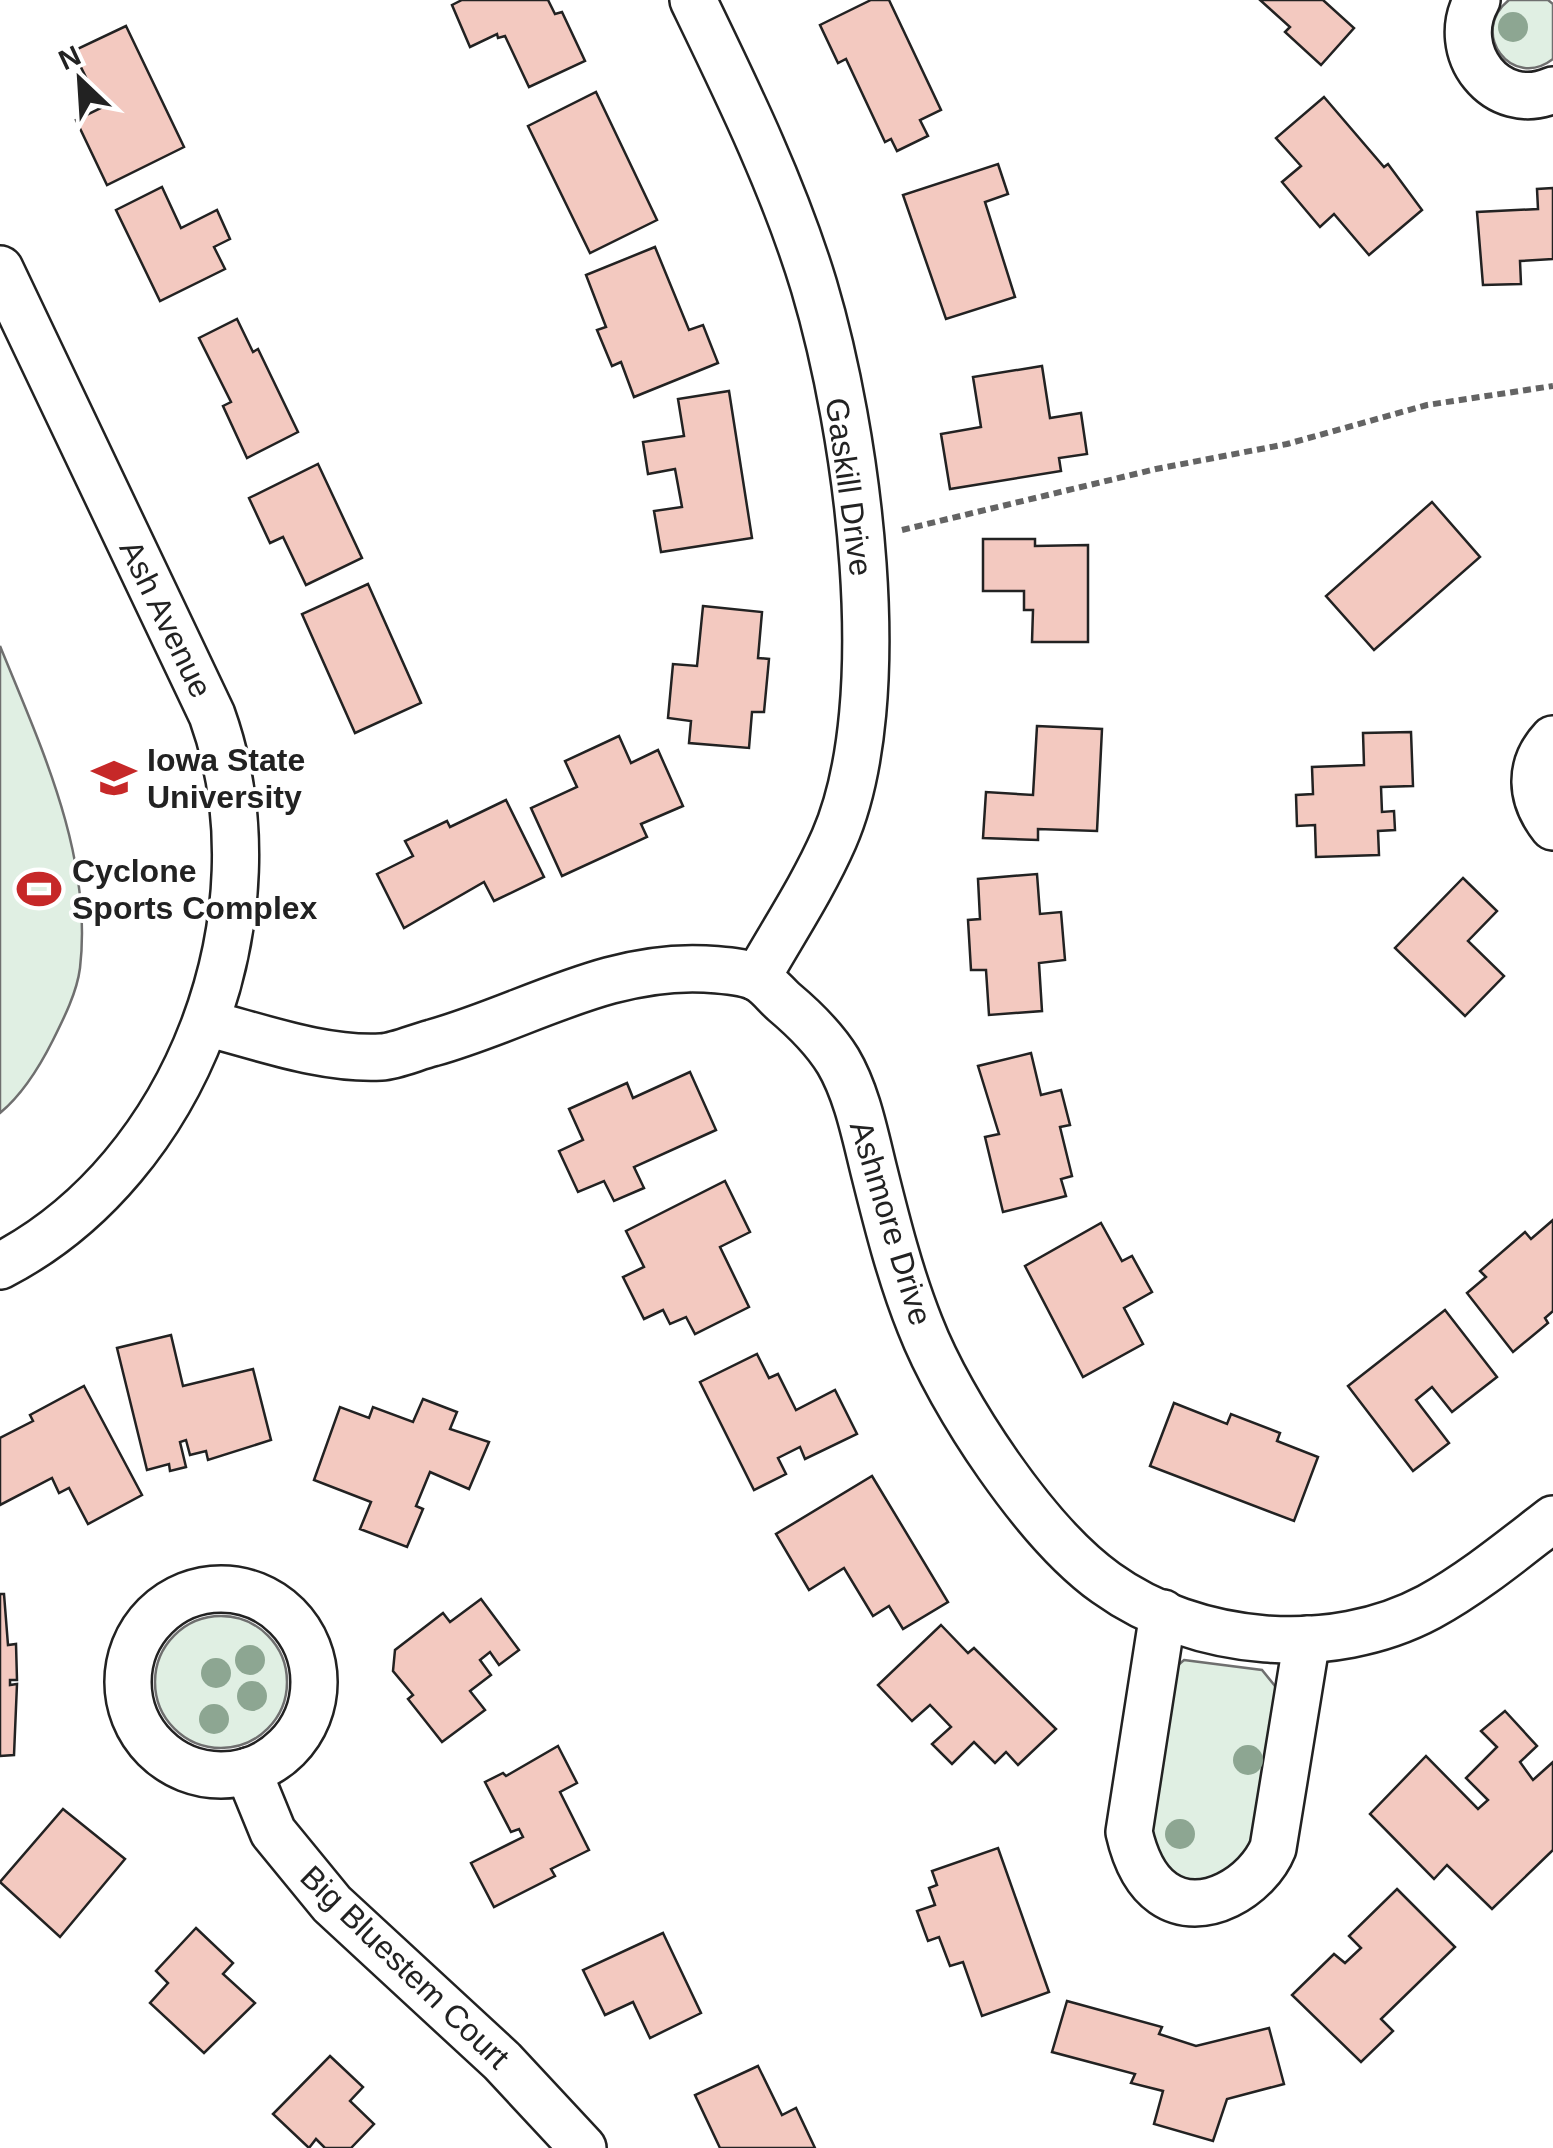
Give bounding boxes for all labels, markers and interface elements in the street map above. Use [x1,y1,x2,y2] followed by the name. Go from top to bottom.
[30,30,130,130] north arrow
[54,39,85,76] text: N
[819,396,879,578] street label: Gaskill Drive
[113,535,219,703] street label: Ash Avenue
[147,742,305,815] place label: Iowa State University
[90,754,138,802] school or university icon: Iowa State University
[72,853,318,926] place label: Cyclone Sports Complex
[15,865,63,913] sports icon: Cyclone Sports Complex
[843,1117,939,1329] street label: Ashmore Drive
[293,1858,517,2076] street label: Big Bluestem Court

